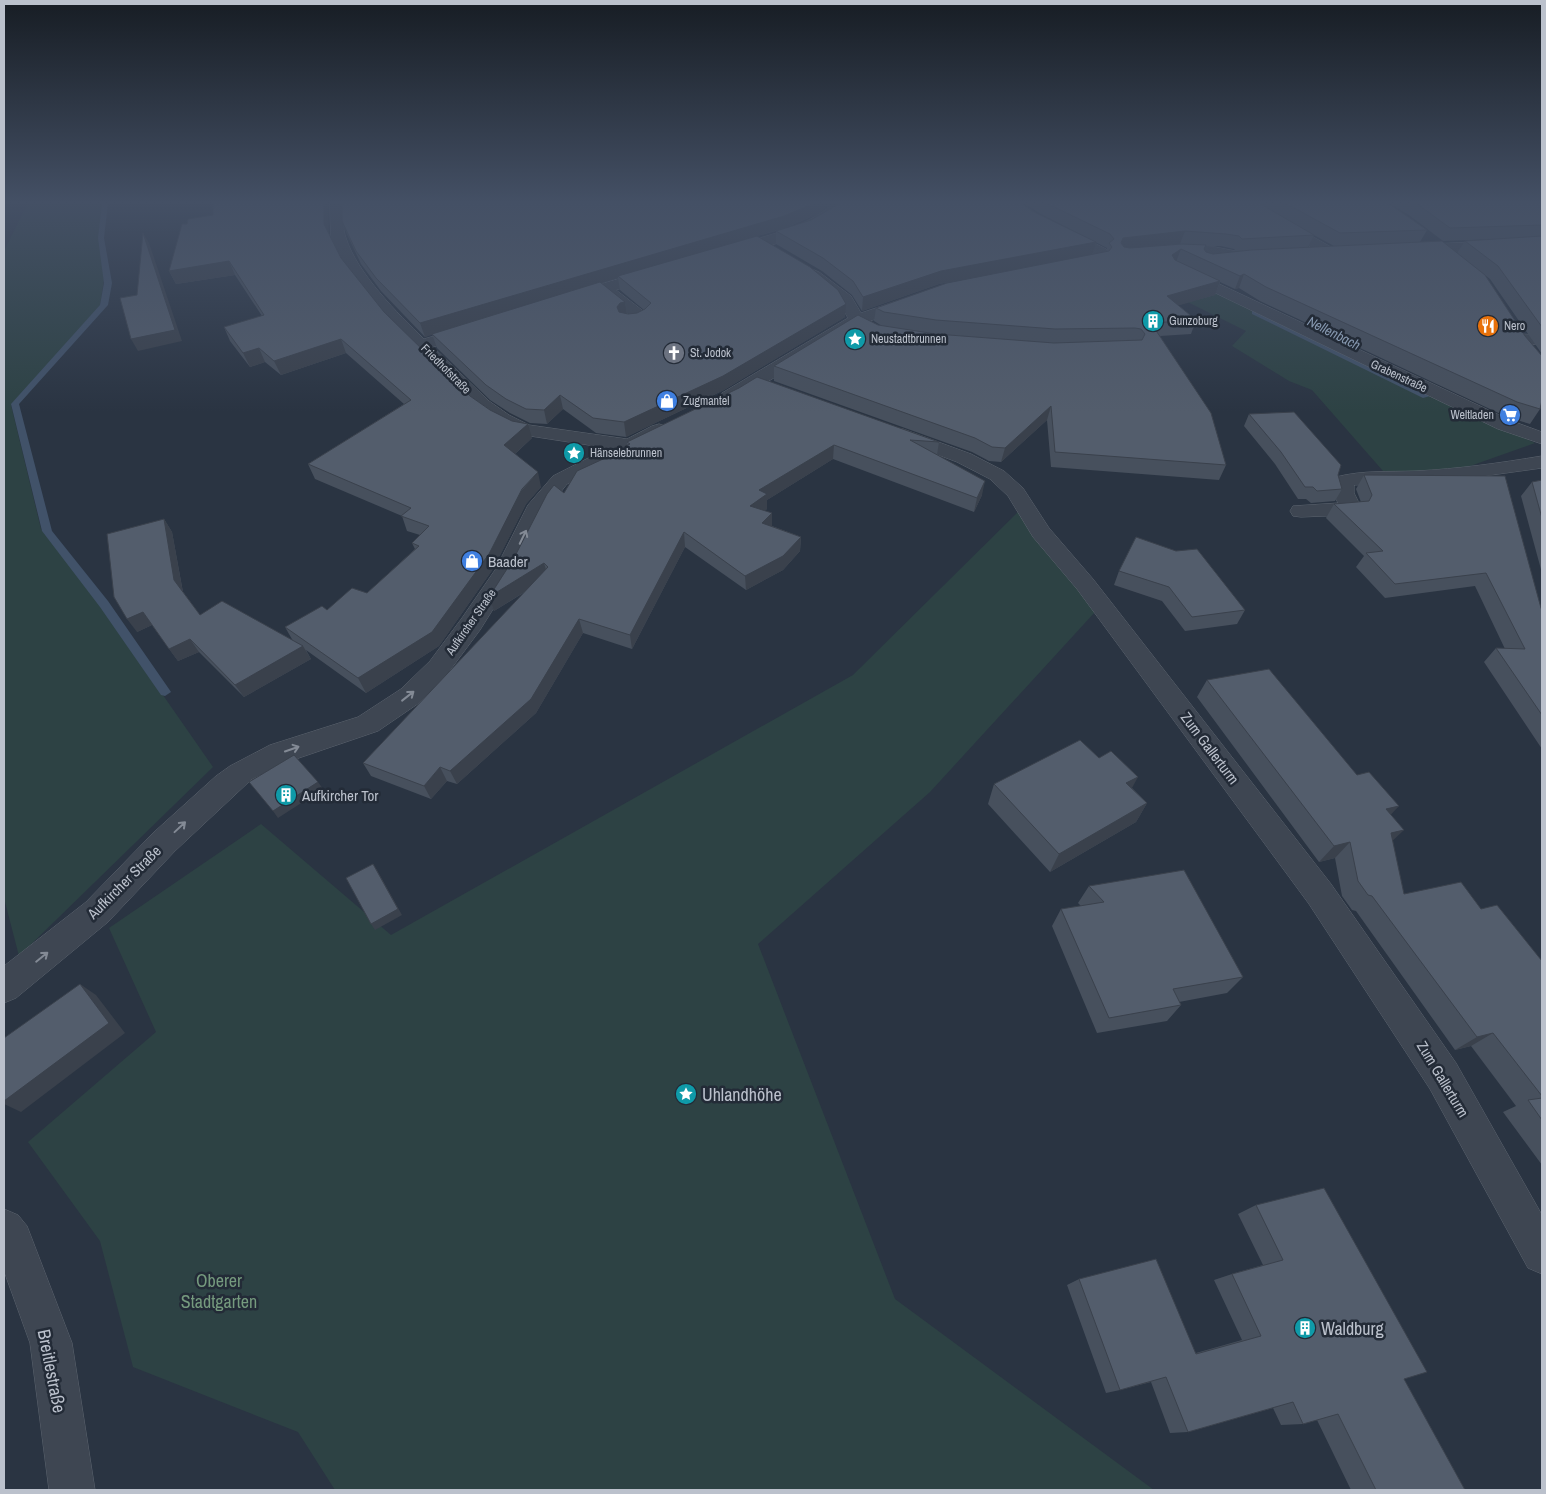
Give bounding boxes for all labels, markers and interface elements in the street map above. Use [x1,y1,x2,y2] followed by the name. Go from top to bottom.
[1141,309,1165,333] building icon: Gunzoburg
[1304,312,1364,354] water label: Nellenbach
[1169,313,1218,329] place label: Gunzoburg
[1476,314,1500,338] restaurant icon: Nero
[1504,318,1525,334] place label: Nero
[843,327,867,351] place icon: Neustadtbrunnen
[871,331,947,347] place label: Neustadtbrunnen
[418,341,474,397] street label: Friedhofstraße
[662,341,686,365] church icon: St. Jodok
[690,345,731,361] place label: St. Jodok
[1368,356,1430,396] street label: Grabenstraße
[655,389,679,413] shop icon: Zugmantel
[683,393,730,409] place label: Zugmantel
[1498,403,1522,427] supermarket icon: Weltladen
[1450,407,1494,423] place label: Weltladen
[562,441,586,465] place icon: Hänselebrunnen
[590,445,662,461] place label: Hänselebrunnen
[519,530,528,545] one-way arrow
[460,549,484,573] shop icon: Baader
[488,551,528,572] place label: Baader
[442,586,500,659] street label: Aufkircher Straße
[401,691,414,702] one-way arrow
[1176,708,1244,788] street label: Zum Gallerturm
[284,744,300,754] one-way arrow
[274,783,298,807] building icon: Aufkircher Tor
[301,785,378,806] place label: Aufkircher Tor
[174,821,186,833] one-way arrow
[82,840,166,924] street label: Aufkircher Straße
[35,951,48,962] one-way arrow
[1412,1037,1474,1121] street label: Zum Gallerturm
[674,1082,698,1106] place icon: Uhlandhöhe
[702,1082,782,1107] place label: Uhlandhöhe
[181,1268,257,1314] park label: Oberer Stadtgarten
[1293,1316,1317,1340] building icon: Waldburg
[1321,1316,1384,1341] place label: Waldburg
[32,1327,72,1415] street label: Breitlestraße

